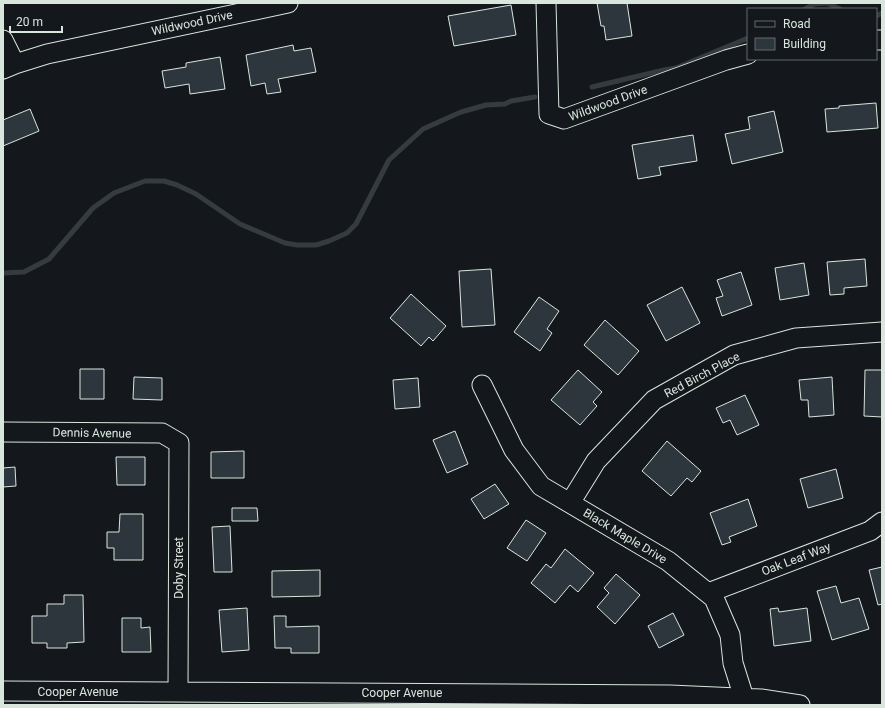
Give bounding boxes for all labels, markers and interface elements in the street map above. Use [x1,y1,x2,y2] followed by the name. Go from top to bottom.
[10,8,62,34] scale bar
[150,8,234,38] street label: Wildwood Drive
[747,8,877,60] legend
[16,15,43,29] text: 20 m
[783,17,811,31] text: Road
[783,37,826,51] text: Building
[567,82,649,124] street label: Wildwood Drive
[662,349,742,401] street label: Red Birch Place
[52,425,132,441] street label: Dennis Avenue
[581,505,669,567] street label: Black Maple Drive
[172,537,186,599] street label: Doby Street
[759,539,833,579] street label: Oak Leaf Way
[38,685,118,699] street label: Cooper Avenue
[362,686,442,700] street label: Cooper Avenue

